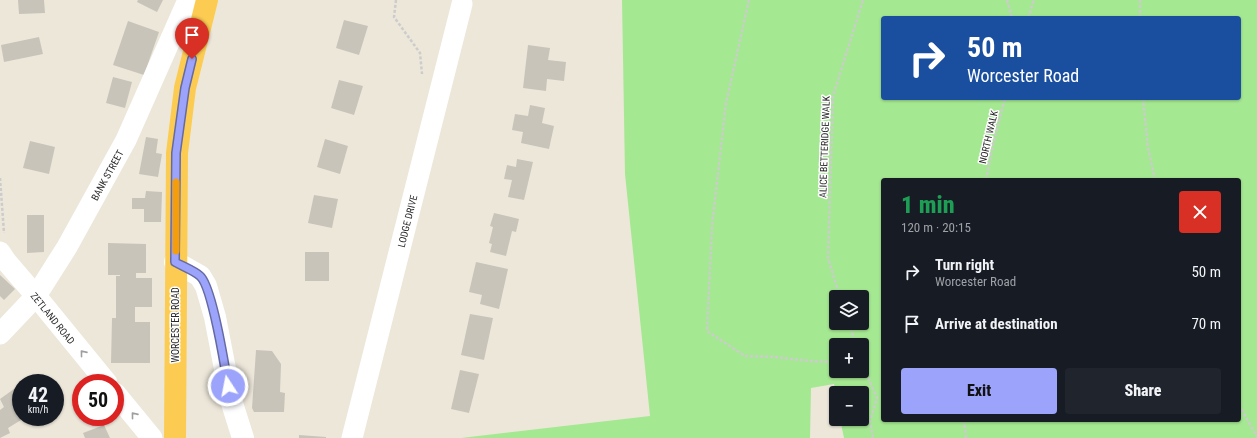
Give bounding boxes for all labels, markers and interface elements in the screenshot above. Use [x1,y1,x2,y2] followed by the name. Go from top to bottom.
[175,18,209,59] pin
[181,24,203,46] icon: arrive
[967,31,1023,64] text: 50 m
[901,32,953,84] icon: right
[967,65,1079,86] text: Worcester Road
[817,95,832,198] street label: ALICE BETTERIDGE WALK
[977,109,1000,165] street label: NORTH WALK
[89,148,126,202] street label: BANK STREET
[901,191,955,219] text: 1 min
[1179,191,1221,233] button: close
[396,194,419,248] street label: LODGE DRIVE
[901,220,971,235] text: 120 m · 20:15
[935,256,994,274] text: Turn right
[901,261,923,283] icon: right
[1191,263,1221,281] text: 50 m
[935,274,1016,289] text: Worcester Road
[170,287,181,363] street label: WORCESTER ROAD
[29,290,77,346] street label: ZETLAND ROAD
[829,290,869,426] map controls
[829,290,869,330] button: layers
[901,313,923,335] icon: arrive
[935,315,1058,333] text: Arrive at destination
[1191,315,1221,333] text: 70 m
[829,338,869,378] button: +
[80,350,87,357] one-way arrow
[207,365,249,407] position arrow
[901,368,1057,414] button: Exit
[1065,368,1221,414] button: Share
[72,374,124,426] speed limit sign: 50
[28,383,48,407] text: 42
[829,386,869,426] button: −
[28,404,48,415] text: km/h
[131,413,138,420] one-way arrow

